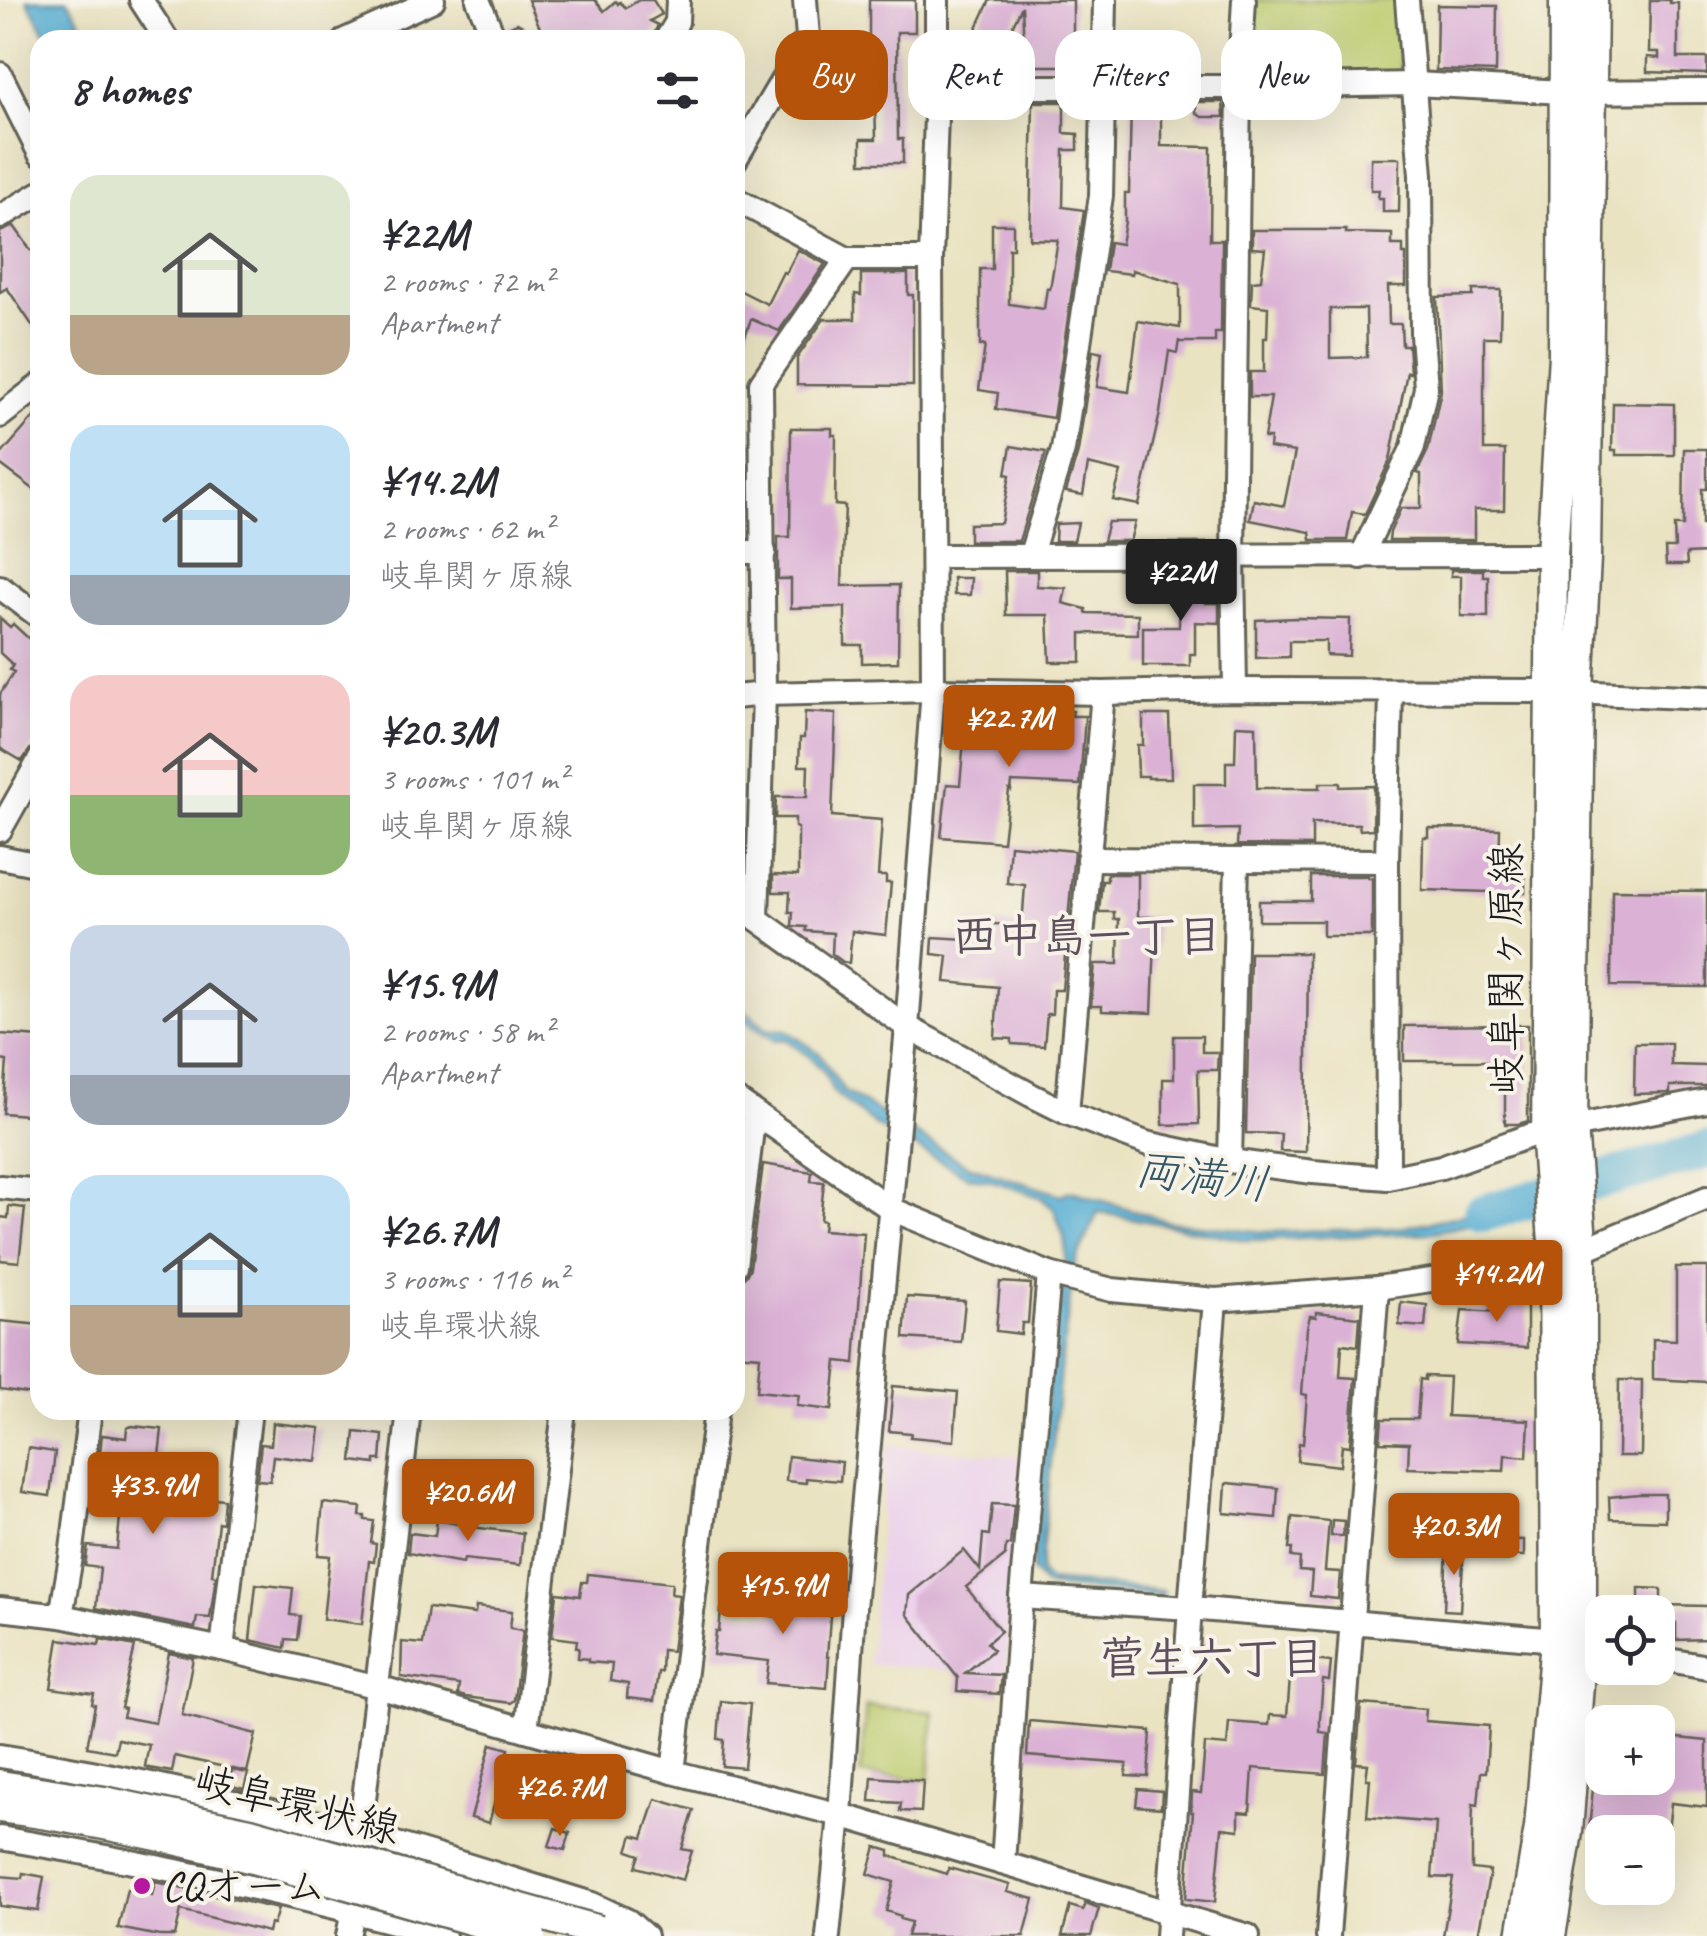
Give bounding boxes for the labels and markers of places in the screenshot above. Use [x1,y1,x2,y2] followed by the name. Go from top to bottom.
[1122,539,1240,624] pin: ¥22M
[928,685,1090,770] pin: ¥22.7M
[1416,1240,1578,1325] pin: ¥14.2M
[72,1452,234,1537] pin: ¥33.9M
[387,1459,549,1544] pin: ¥20.6M
[1373,1493,1535,1578] pin: ¥20.3M
[702,1552,864,1637] pin: ¥15.9M
[479,1754,641,1839] pin: ¥26.7M
[162,1860,327,1913] place label: CQオーム
[131,1875,153,1897] marker: CQオーム

